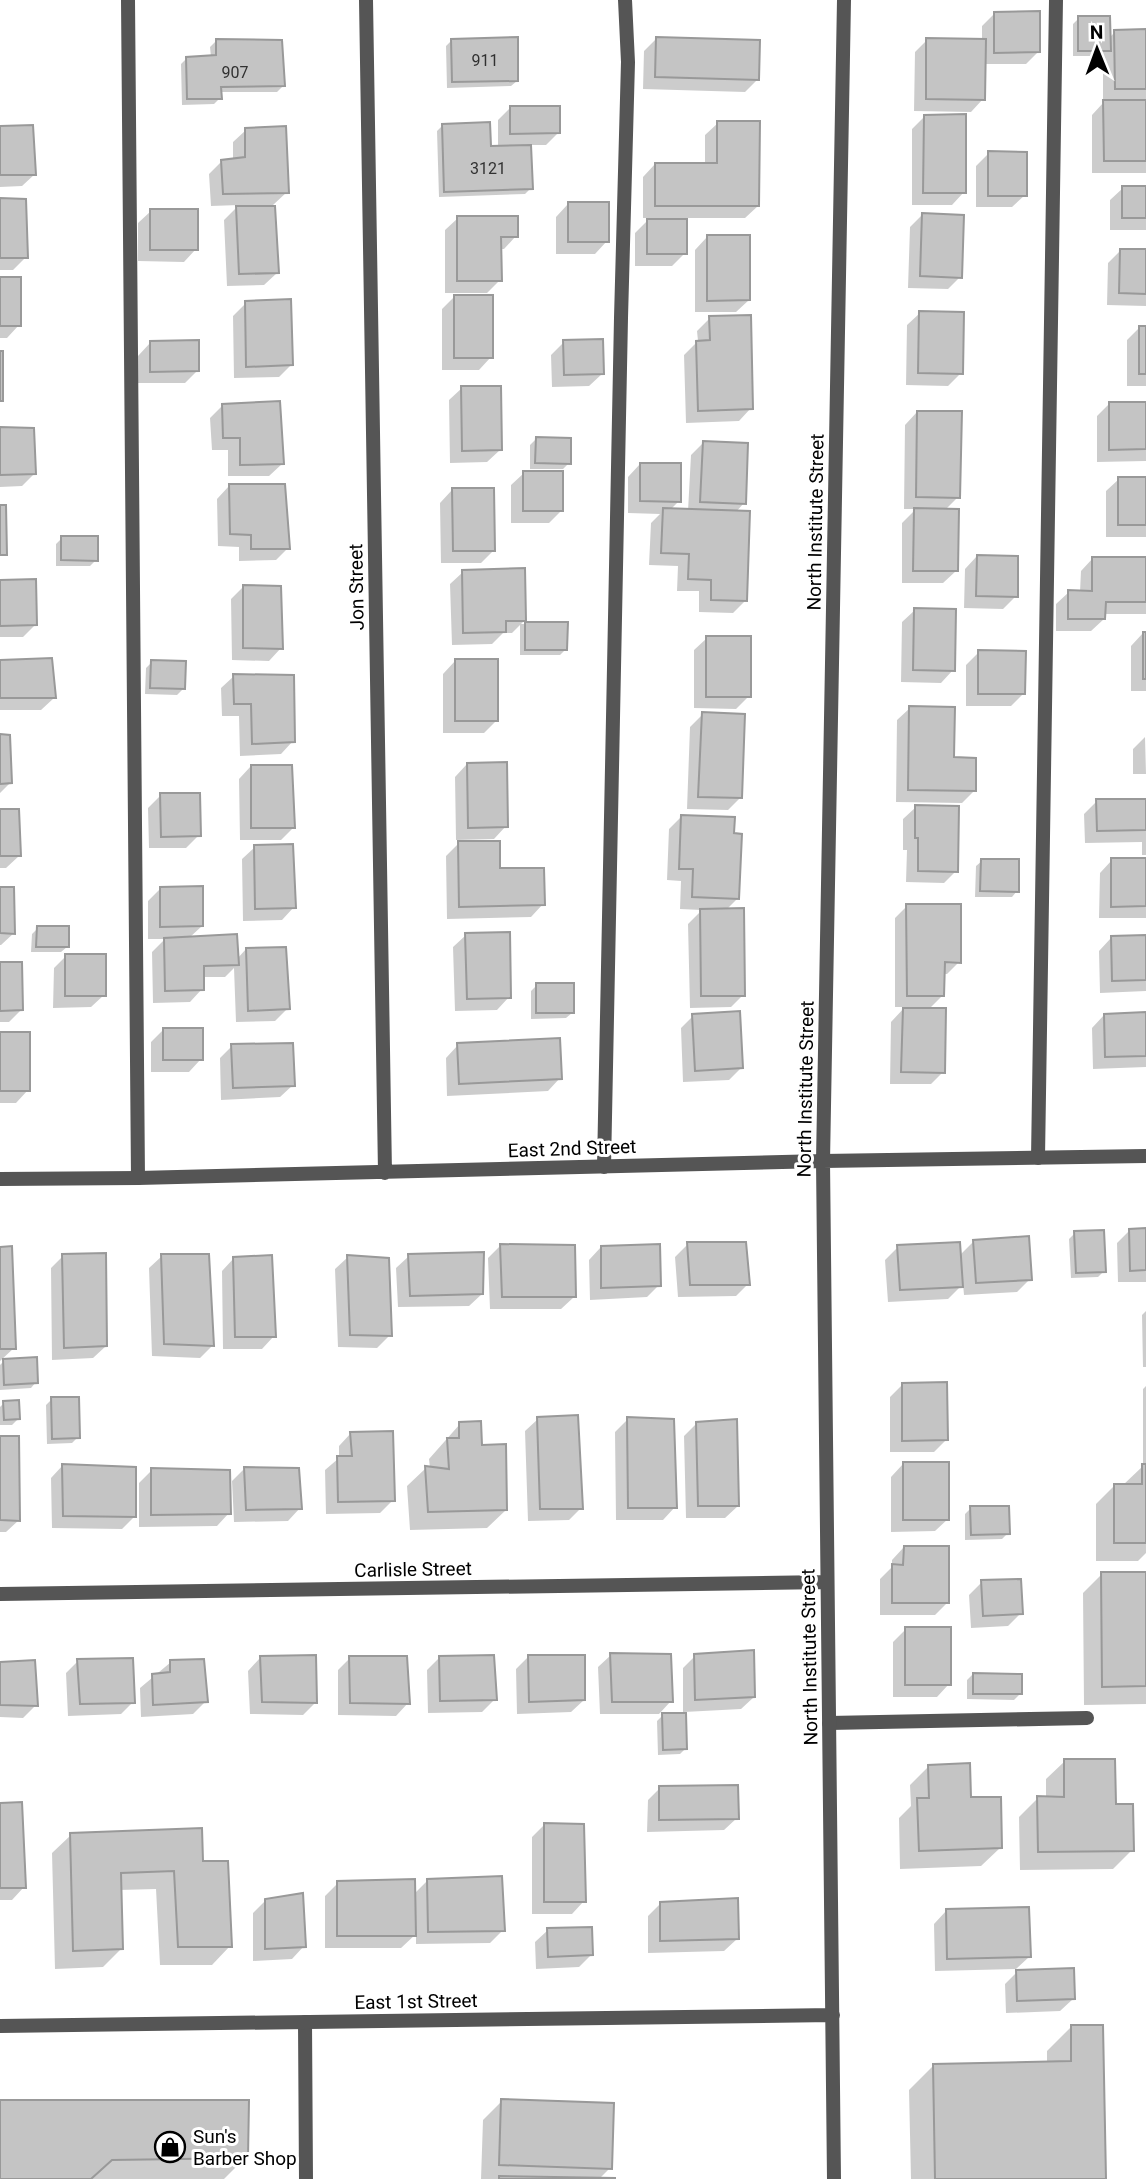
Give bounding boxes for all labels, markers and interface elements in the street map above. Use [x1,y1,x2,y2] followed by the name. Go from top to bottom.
[1062,14,1132,84] north arrow
[1090,21,1104,44] text: N
[472,51,498,70] house number: 911
[222,63,248,82] house number: 907
[470,159,506,178] house number: 3121
[802,433,829,611] street label: North Institute Street
[344,543,369,631] street label: Jon Street
[792,1000,819,1178] street label: North Institute Street
[507,1135,637,1162] street label: East 2nd Street
[354,1557,472,1582] street label: Carlisle Street
[796,1568,823,1746] street label: North Institute Street
[354,1989,478,2014] street label: East 1st Street
[193,2125,297,2170] place label: Sun's Barber Shop
[153,2130,187,2164] shop icon: Sun's Barber Shop

